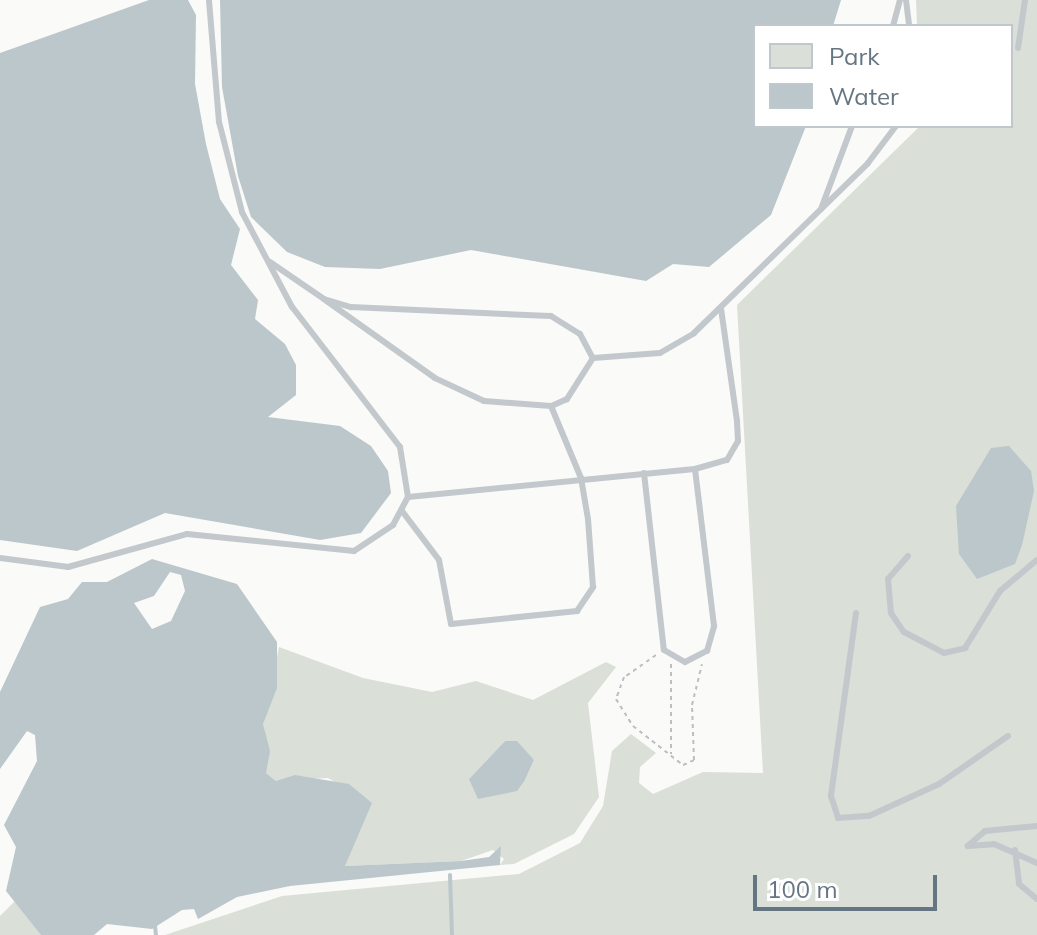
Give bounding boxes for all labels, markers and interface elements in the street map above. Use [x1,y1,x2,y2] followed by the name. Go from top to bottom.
[753,24,1013,128] legend
[829,41,880,71] text: Park
[829,81,899,111] text: Water
[757,859,941,909] scale bar
[767,874,838,904] text: 100 m

